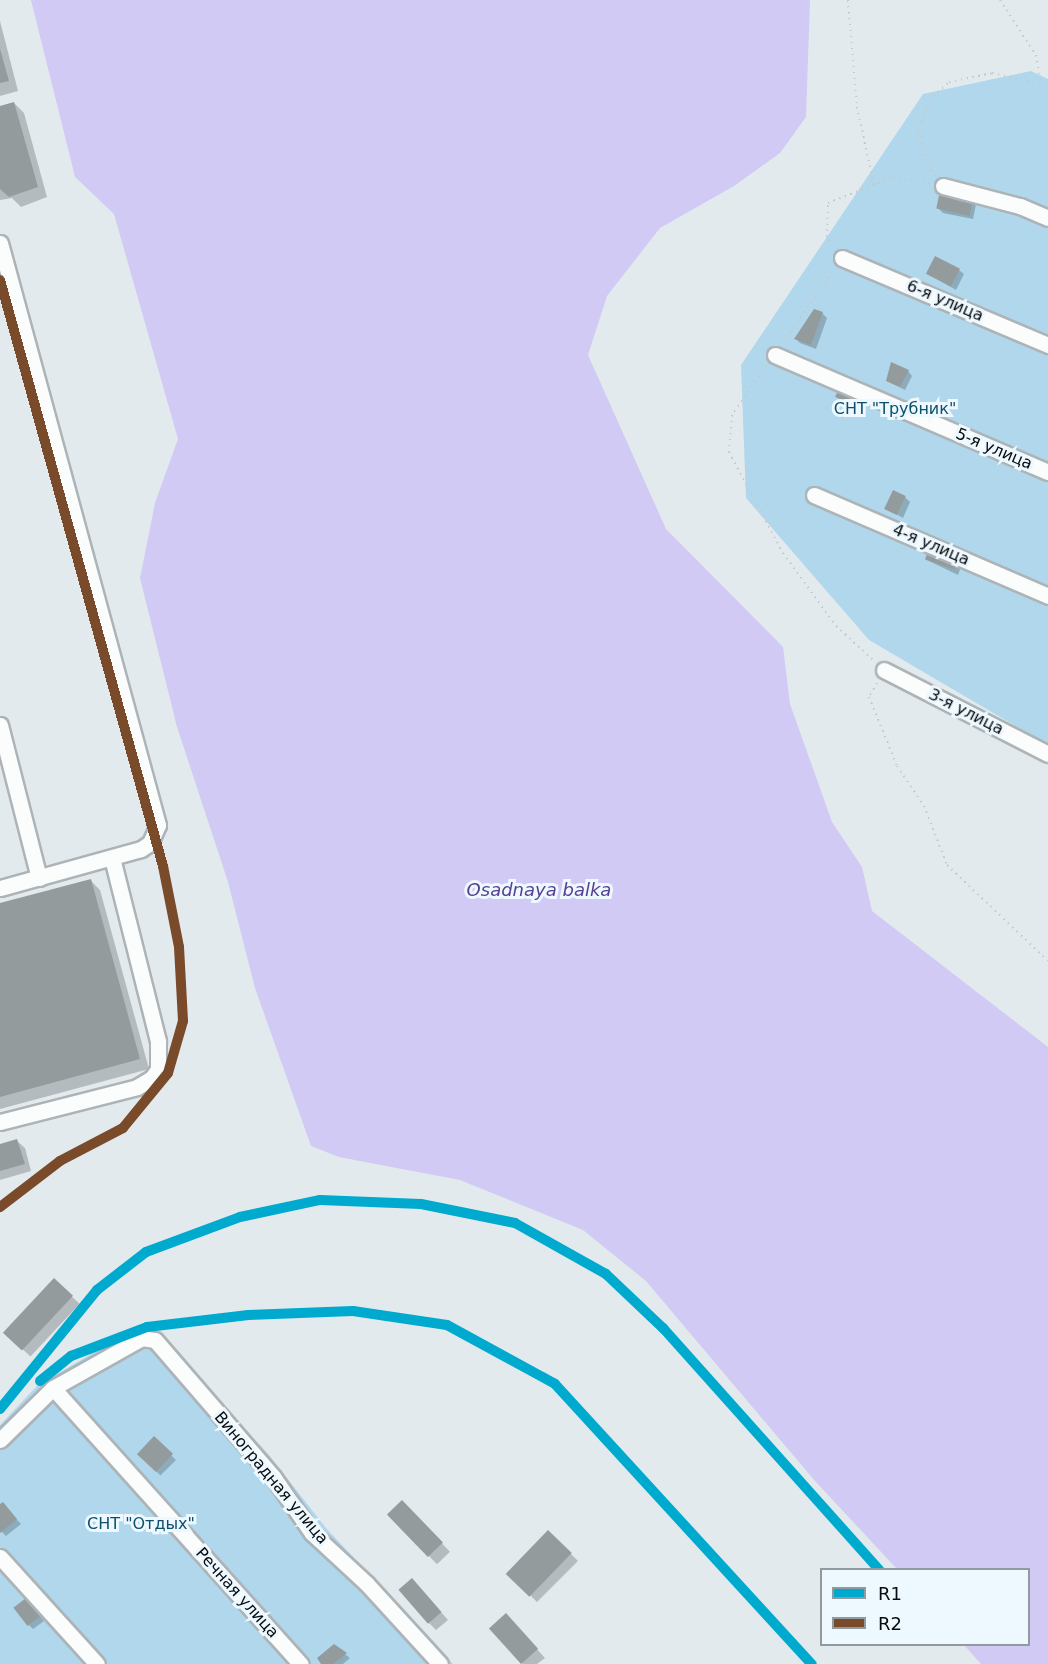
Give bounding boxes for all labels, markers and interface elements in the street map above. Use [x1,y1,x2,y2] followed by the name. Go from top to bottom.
[904,276,986,326] street label: 6-я улица
[834,399,956,419] park label: СНТ "Трубник"
[953,424,1035,474] street label: 5-я улица
[890,520,972,570] street label: 4-я улица
[925,685,1007,739] street label: 3-я улица
[467,879,611,901] water label: Osadnaya balka
[210,1408,332,1548] street label: Виноградная улица
[87,1514,195,1534] park label: СНТ "Отдых"
[191,1544,283,1642] street label: Речная улица
[820,1568,1030,1646] legend
[878,1583,902,1604] text: R1
[878,1613,902,1634] text: R2

